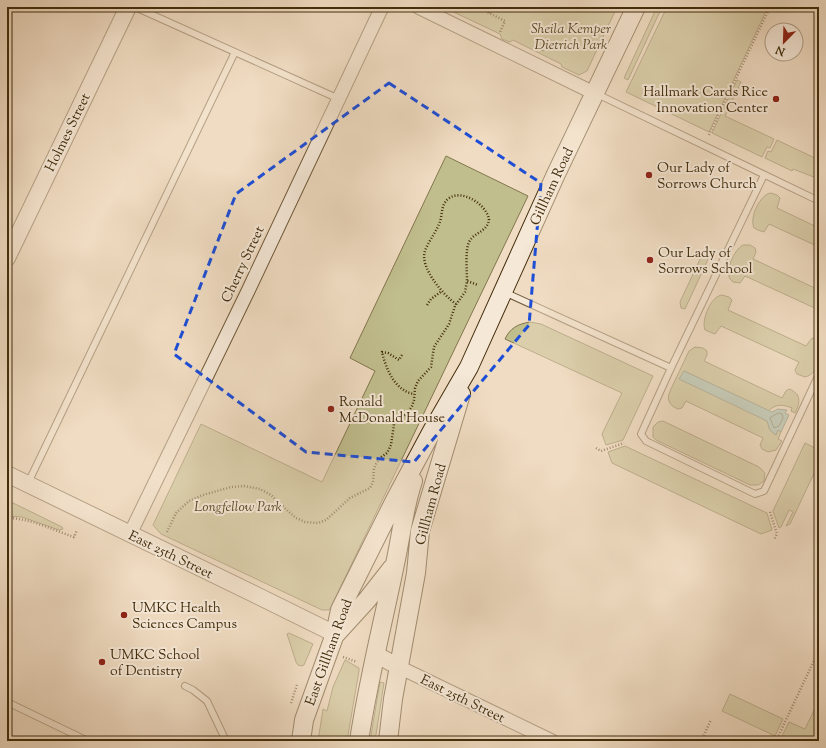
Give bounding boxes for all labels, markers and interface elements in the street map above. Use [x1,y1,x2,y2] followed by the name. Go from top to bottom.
[531,20,611,56] park label: Sheila Kemper Dietrich Park
[764,22,804,62] north arrow
[773,41,789,60] text: N
[643,83,769,119] place label: Hallmark Cards Rice Innovation Center
[41,90,97,176] street label: Holmes Street
[771,94,781,104] marker: Hallmark Cards Rice Innovation Center
[526,145,580,229] street label: Gillham Road
[657,159,757,195] place label: Our Lady of Sorrows Church
[644,170,654,180] marker: Our Lady of Sorrows Church
[217,223,270,306] street label: Cherry Street
[658,244,753,280] place label: Our Lady of Sorrows School
[645,255,655,265] marker: Our Lady of Sorrows School
[339,393,445,429] place label: Ronald McDonald House
[326,404,336,414] marker: Ronald McDonald House
[411,461,452,548] street label: Gillham Road
[194,498,283,518] park label: Longfellow Park
[125,527,216,585] street label: East 25th Street
[301,597,358,709] street label: East Gillham Road
[132,599,237,635] place label: UMKC Health Sciences Campus
[119,610,129,620] marker: UMKC Health Sciences Campus
[110,646,200,682] place label: UMKC School of Dentistry
[97,657,107,667] marker: UMKC School of Dentistry
[417,671,508,729] street label: East 25th Street

